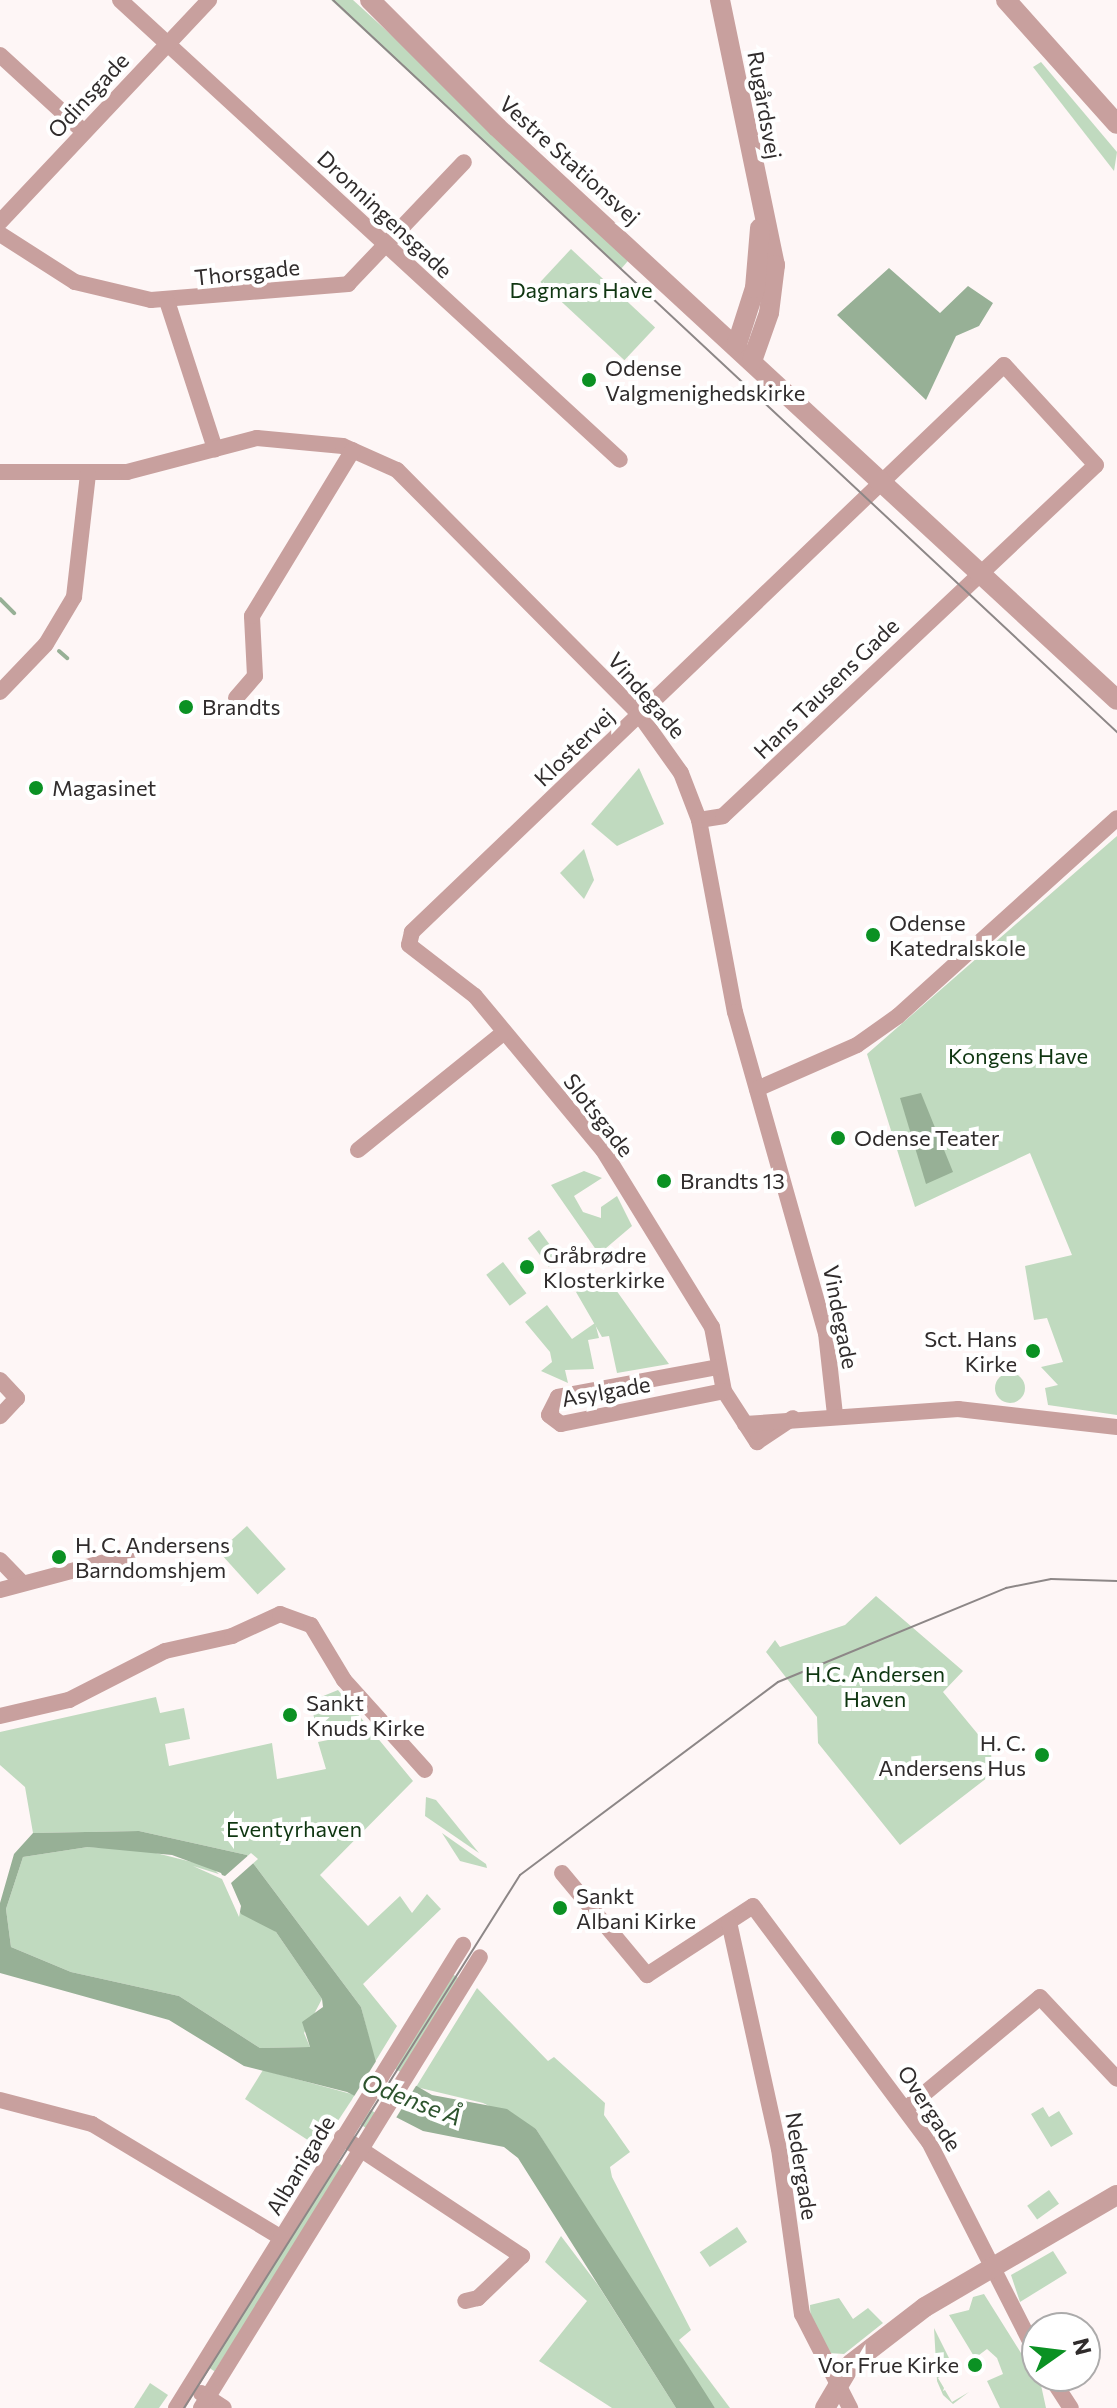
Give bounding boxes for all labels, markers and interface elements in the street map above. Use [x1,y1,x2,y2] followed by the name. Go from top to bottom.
[42,47,134,143] street label: Odinsgade
[743,49,787,161] street label: Rugårdsvej
[494,90,646,230] street label: Vestre Stationsvej
[312,145,458,283] street label: Dronningensgade
[193,253,301,291] street label: Thorsgade
[509,277,653,303] park label: Dagmars Have
[605,354,805,406] place label: Odense Valgmenighedskirke
[580,371,598,389] marker: Odense Valgmenighedskirke
[748,612,904,764] street label: Hans Tausens Gade
[603,647,691,743] street label: Vindegade
[202,694,281,720] place label: Brandts
[177,698,195,716] marker: Brandts
[529,703,619,791] street label: Klostervej
[52,775,156,801] place label: Magasinet
[27,779,45,797] marker: Magasinet
[889,909,1026,960] place label: Odense Katedralskole
[864,926,882,944] marker: Odense Katedralskole
[948,1043,1088,1069] park label: Kongens Have
[558,1068,640,1162] street label: Slotsgade
[854,1125,999,1151] place label: Odense Teater
[829,1129,847,1147] marker: Odense Teater
[680,1168,785,1194] place label: Brandts 13
[655,1172,673,1190] marker: Brandts 13
[543,1241,665,1292] place label: Gråbrødre Klosterkirke
[518,1258,536,1276] marker: Gråbrødre Klosterkirke
[818,1263,864,1371] street label: Vindegade
[924,1325,1017,1376] place label: Sct. Hans Kirke
[1024,1342,1042,1360] marker: Sct. Hans Kirke
[560,1370,652,1412] street label: Asylgade
[75,1531,230,1582] place label: H. C. Andersens Barndomshjem
[50,1548,68,1566] marker: H. C. Andersens Barndomshjem
[805,1660,945,1712] park label: H.C. Andersen Haven
[306,1689,425,1740] place label: Sankt Knuds Kirke
[281,1706,299,1724] marker: Sankt Knuds Kirke
[878,1729,1026,1780] place label: H. C. Andersens Hus
[1033,1746,1051,1764] marker: H. C. Andersens Hus
[226,1816,362,1842] park label: Eventyrhaven
[576,1882,696,1934] place label: Sankt Albani Kirke
[551,1899,569,1917] marker: Sankt Albani Kirke
[893,2060,967,2156] street label: Overgade
[358,2067,466,2131] water label: Odense Å
[780,2110,824,2222] street label: Nedergade
[260,2111,340,2219] street label: Albanigade
[1021,2312,1101,2392] north arrow
[1068,2335,1098,2358] text: N
[818,2352,959,2378] place label: Vor Frue Kirke
[966,2356,984,2374] marker: Vor Frue Kirke

